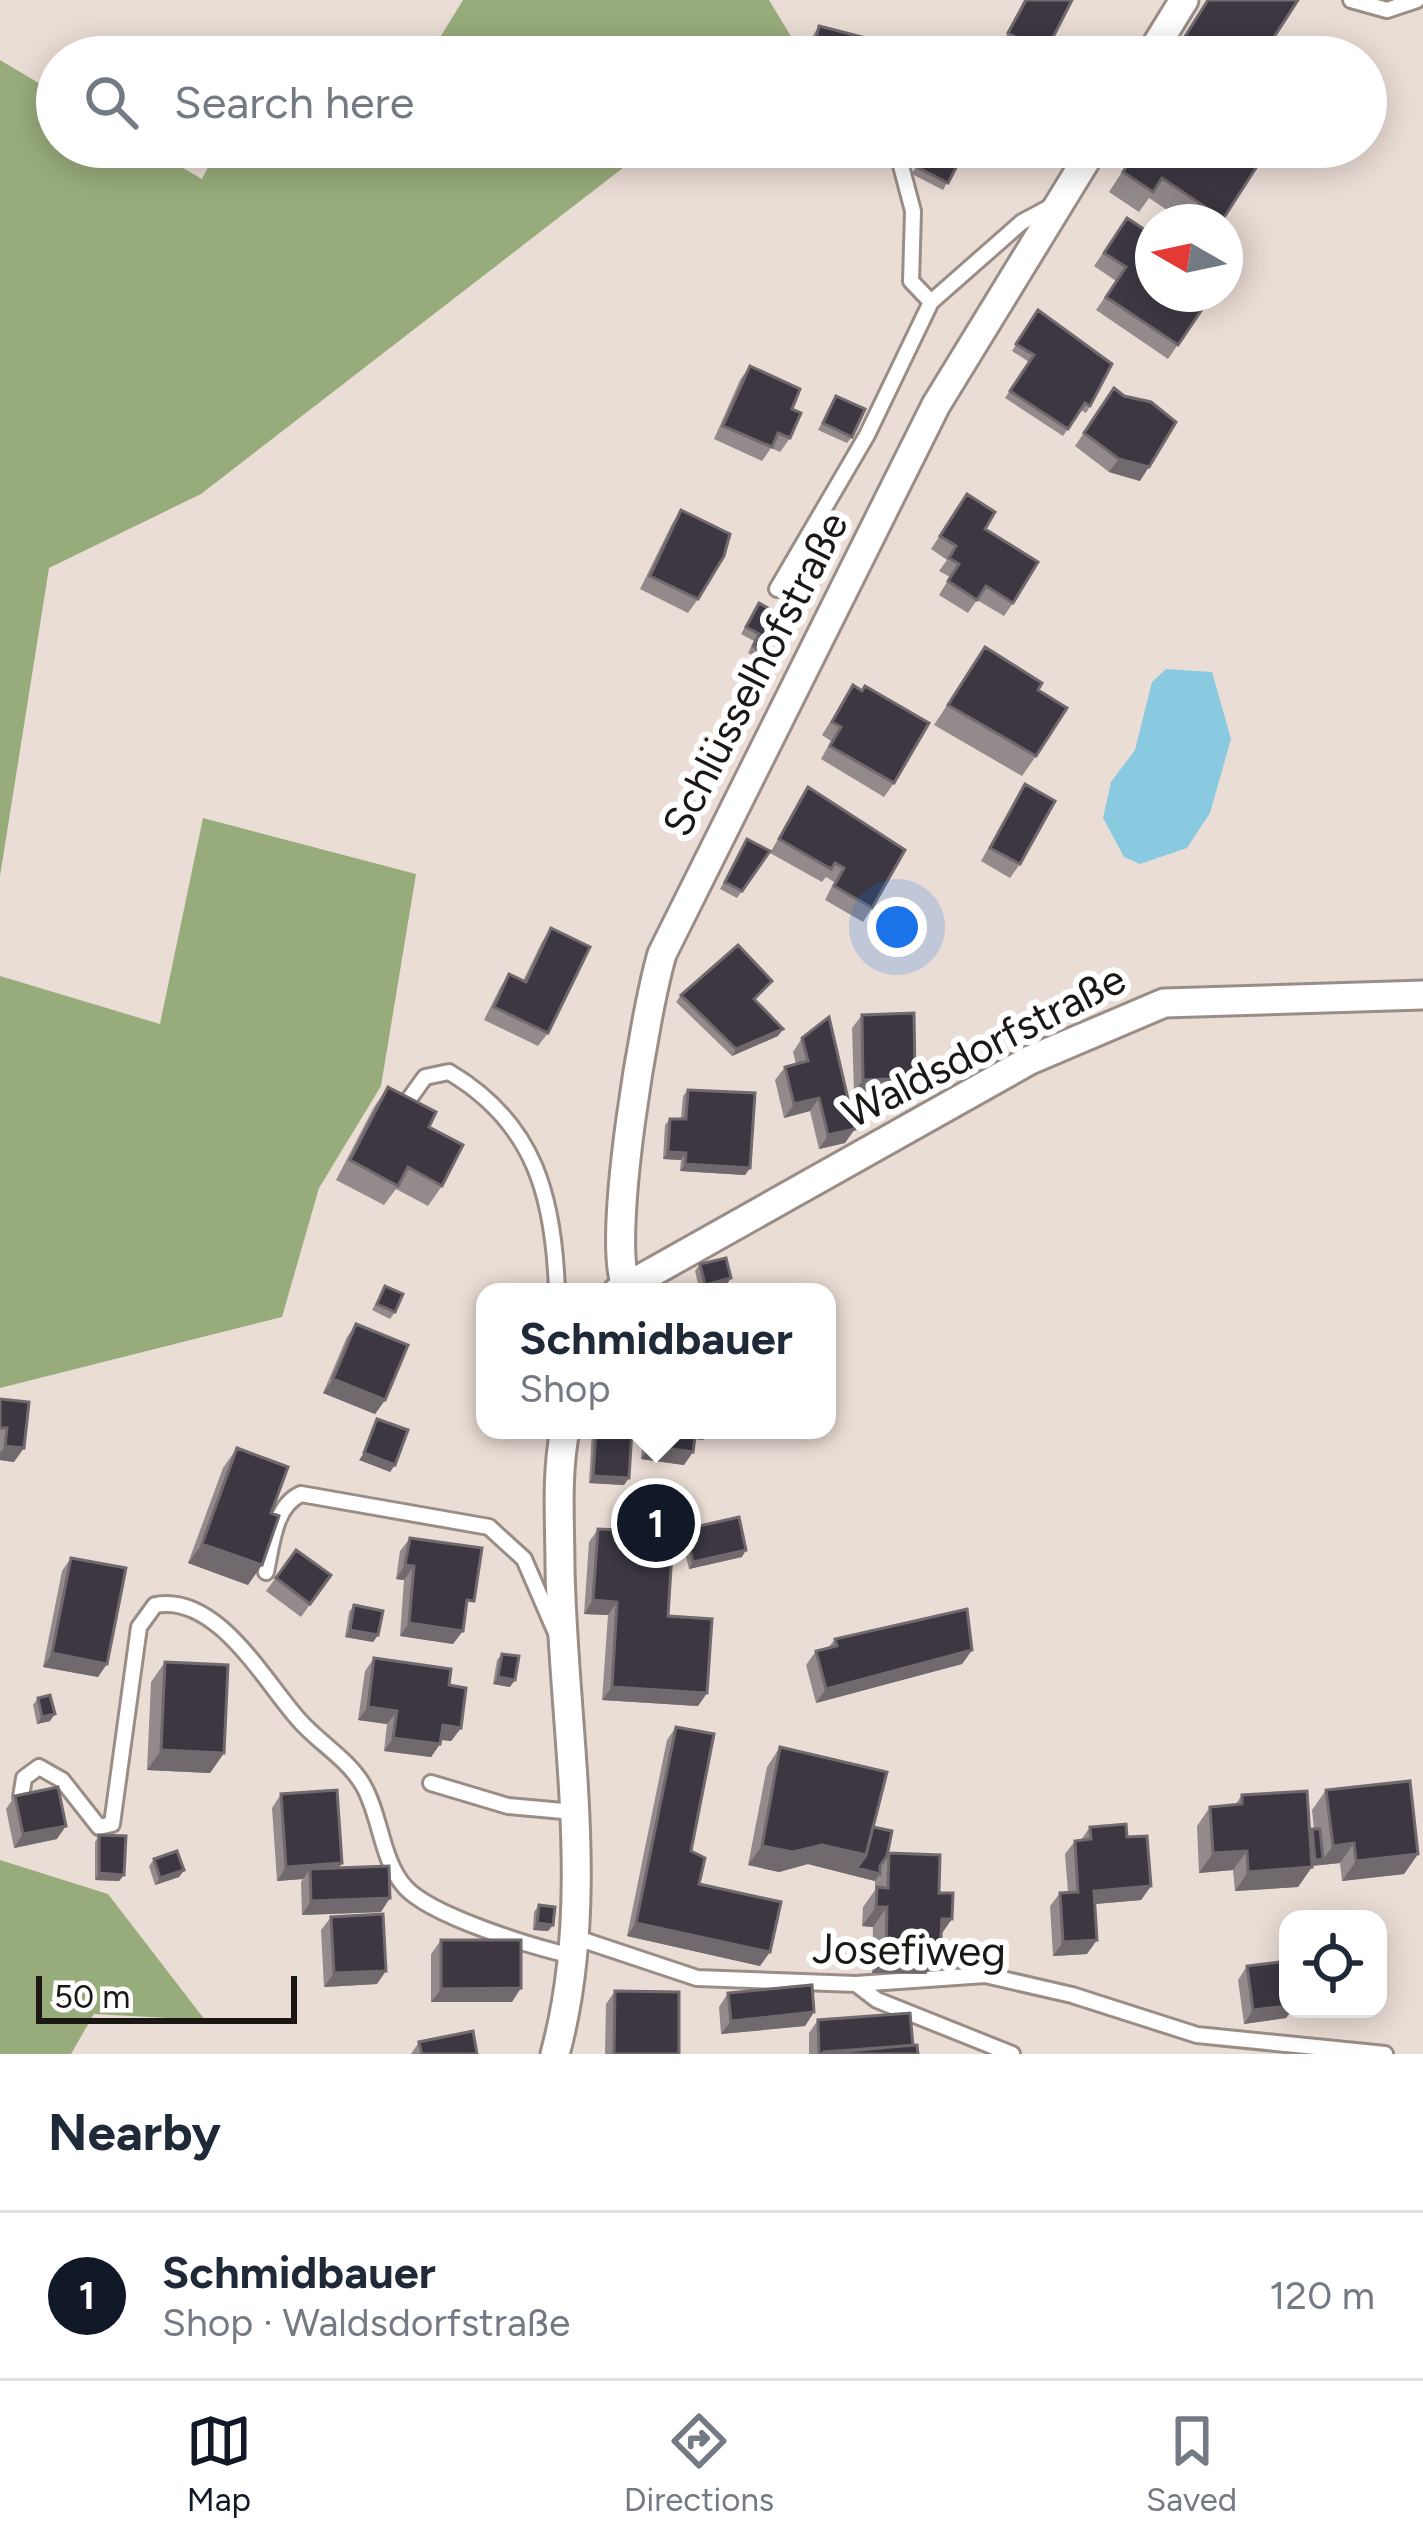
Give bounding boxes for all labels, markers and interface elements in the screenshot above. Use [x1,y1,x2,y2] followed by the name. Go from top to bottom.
[36,36,1387,168] search box
[78,69,144,135] icon: search
[174,75,414,129] text: Search here
[1135,204,1243,312] north arrow
[651,503,859,845] street label: Schlüsselhofstraße
[867,897,927,957] your location
[834,953,1134,1139] street label: Waldsdorfstraße
[476,1283,836,1439] popup
[519,1311,793,1365] text: Schmidbauer
[519,1365,611,1412] text: Shop
[617,1478,695,1568] pin: 1
[1279,1910,1387,2018] map controls
[1279,1910,1387,2018] button: locate
[812,1923,1006,1977] street label: Josefiweg
[36,1970,297,2023] scale bar
[54,1977,130,2016] text: 50 m
[48,2102,221,2163] text: Nearby
[162,2245,436,2299] text: Schmidbauer
[79,2272,95,2319] text: 1
[1269,2272,1375,2319] text: 120 m
[162,2299,570,2346] text: Shop · Waldsdorfstraße
[186,2408,252,2519] tab: Map
[624,2408,774,2519] tab: Directions
[1146,2408,1237,2519] tab: Saved

